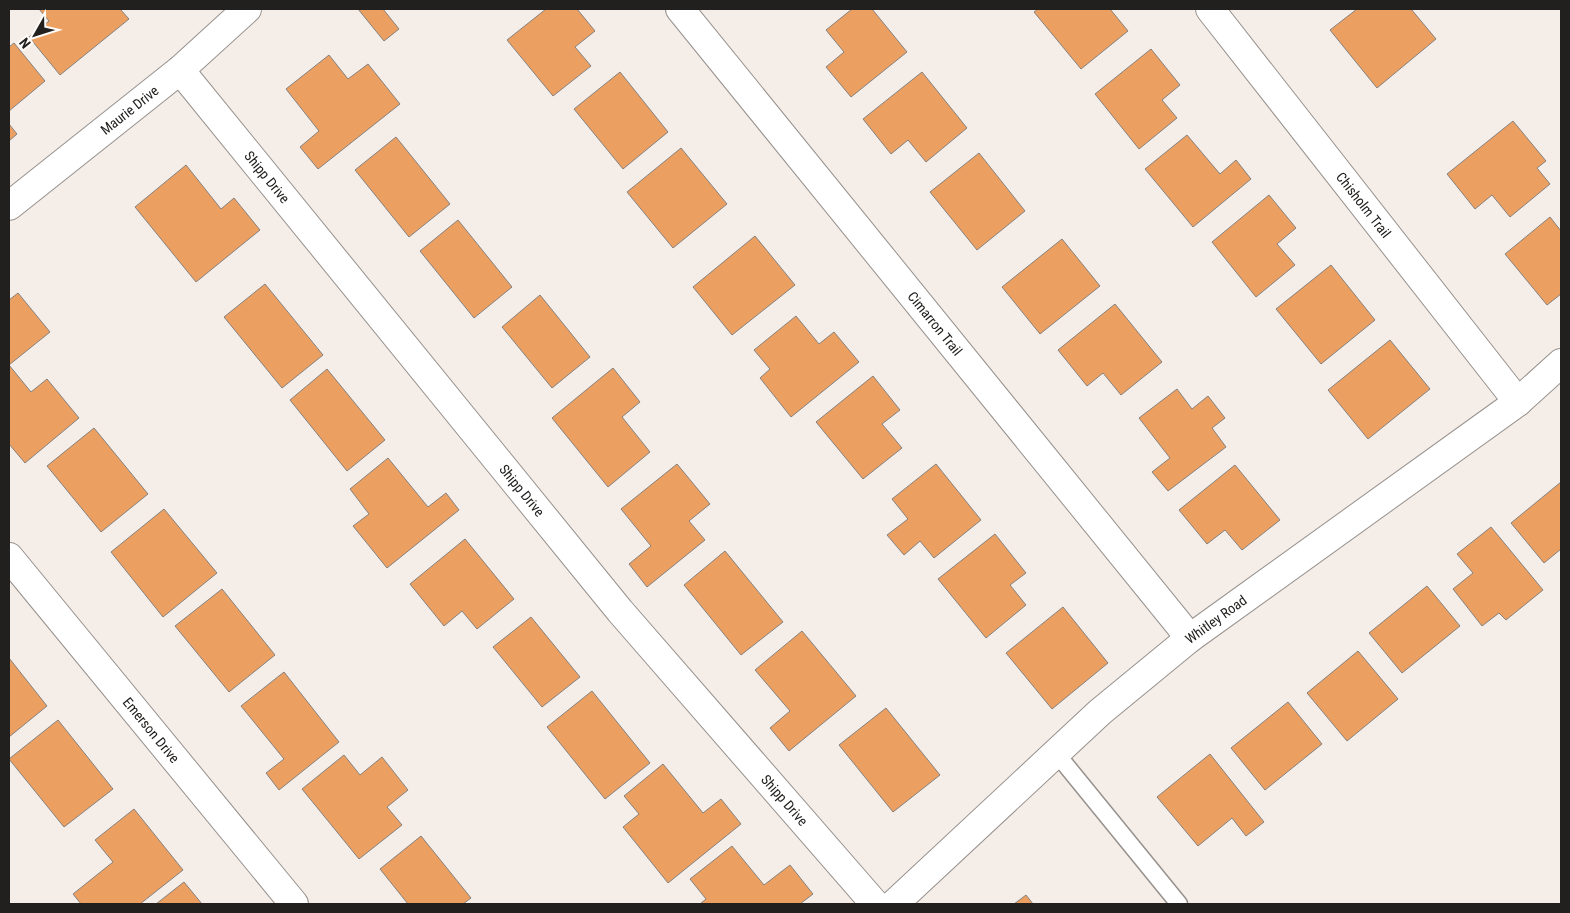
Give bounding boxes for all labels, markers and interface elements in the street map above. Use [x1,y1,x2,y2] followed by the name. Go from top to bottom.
[10,10,60,60] north arrow
[16,35,34,52] text: N
[97,82,162,138] street label: Maurie Drive
[241,148,293,207] street label: Shipp Drive
[1333,169,1394,241] street label: Chisholm Trail
[904,288,966,359] street label: Cimarron Trail
[496,461,548,520] street label: Shipp Drive
[1182,592,1250,647] street label: Whitley Road
[120,694,183,766] street label: Emerson Drive
[758,771,811,829] street label: Shipp Drive

